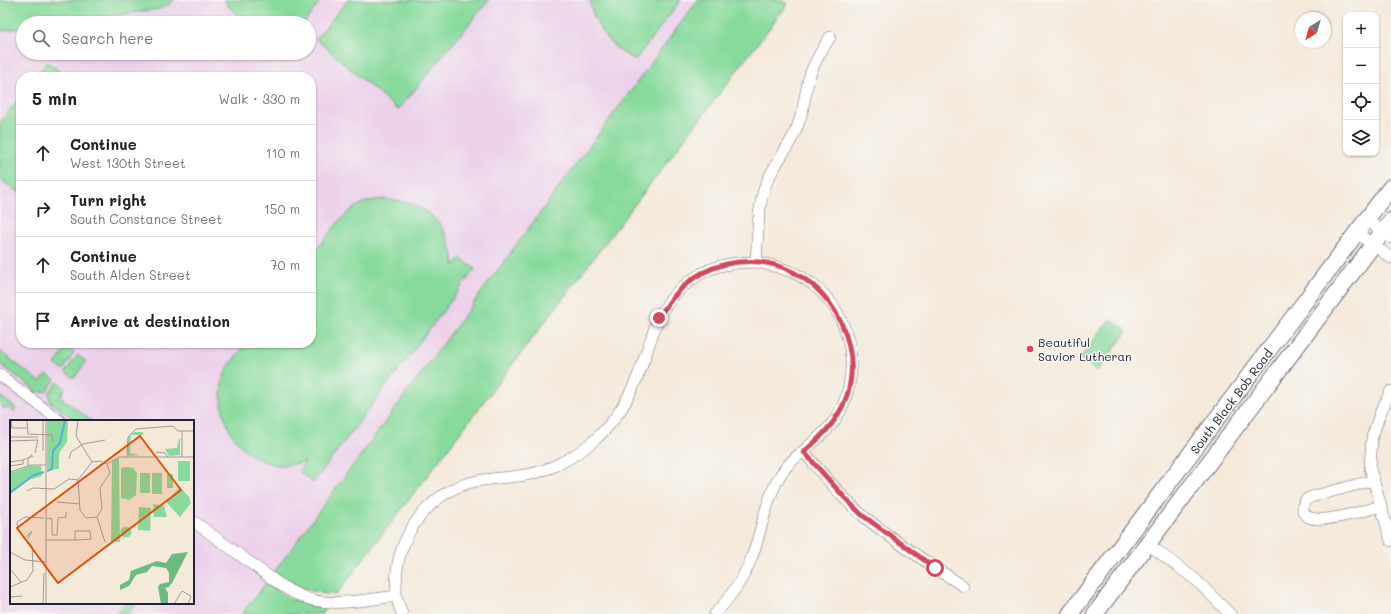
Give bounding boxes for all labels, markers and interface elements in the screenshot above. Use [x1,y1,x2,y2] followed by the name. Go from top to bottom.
[1295,12,1331,48] north arrow
[1343,12,1379,156] map controls
[1343,12,1379,48] button: +
[16,16,316,60] search box
[30,27,52,49] icon: search
[62,28,153,48] text: Search here
[1343,48,1379,84] button: −
[1343,84,1379,120] button: locate
[32,87,77,109] text: 5 min
[219,90,300,107] text: Walk · 330 m
[1343,120,1379,156] button: layers
[70,134,137,154] text: Continue
[32,142,54,164] icon: ahead
[266,144,300,161] text: 110 m
[70,154,186,171] text: West 130th Street
[70,190,147,210] text: Turn right
[32,198,54,220] icon: right
[264,200,300,217] text: 150 m
[70,210,222,227] text: South Constance Street
[70,246,137,266] text: Continue
[32,254,54,276] icon: ahead
[270,256,300,273] text: 70 m
[70,266,191,283] text: South Alden Street
[650,309,668,327] route end
[32,310,54,332] icon: arrive
[70,311,230,331] text: Arrive at destination
[1038,334,1132,364] place label: Beautiful Savior Lutheran
[1025,344,1035,354] marker: Beautiful Savior Lutheran
[1186,345,1276,457] street label: South Black Bob Road
[10,420,194,604] inset map
[926,559,944,577] route start

